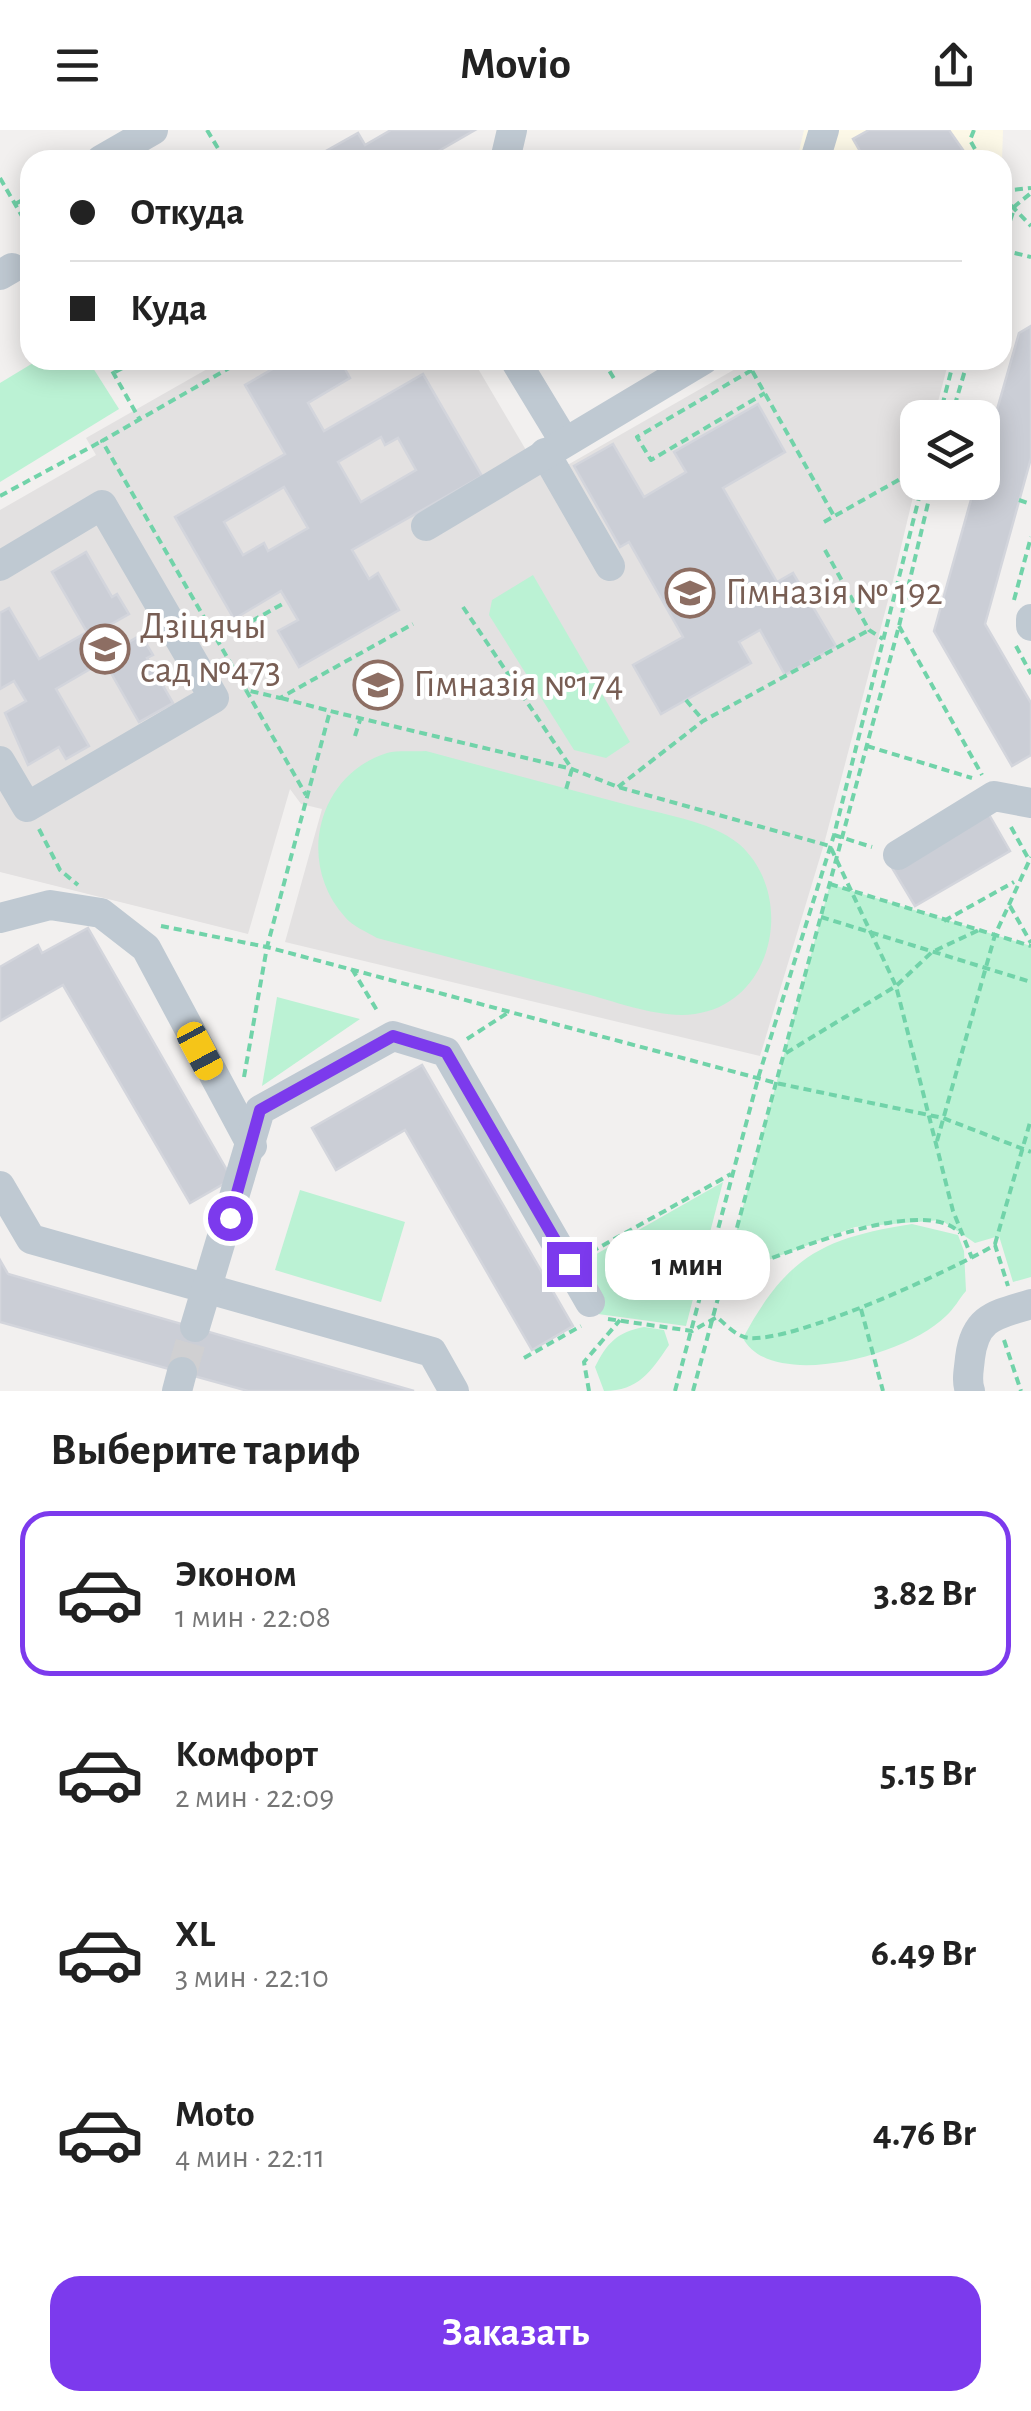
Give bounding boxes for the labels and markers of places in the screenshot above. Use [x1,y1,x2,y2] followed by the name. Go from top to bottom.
[664,567,716,619] school or university icon: Гімназія № 192
[725,574,943,612] place label: Гімназія № 192
[140,608,281,690] place label: Дзіцячы сад №473
[79,623,131,675] school or university icon: Дзіцячы сад №473
[352,659,404,711] school or university icon: Гімназія №174
[413,666,624,704] place label: Гімназія №174

